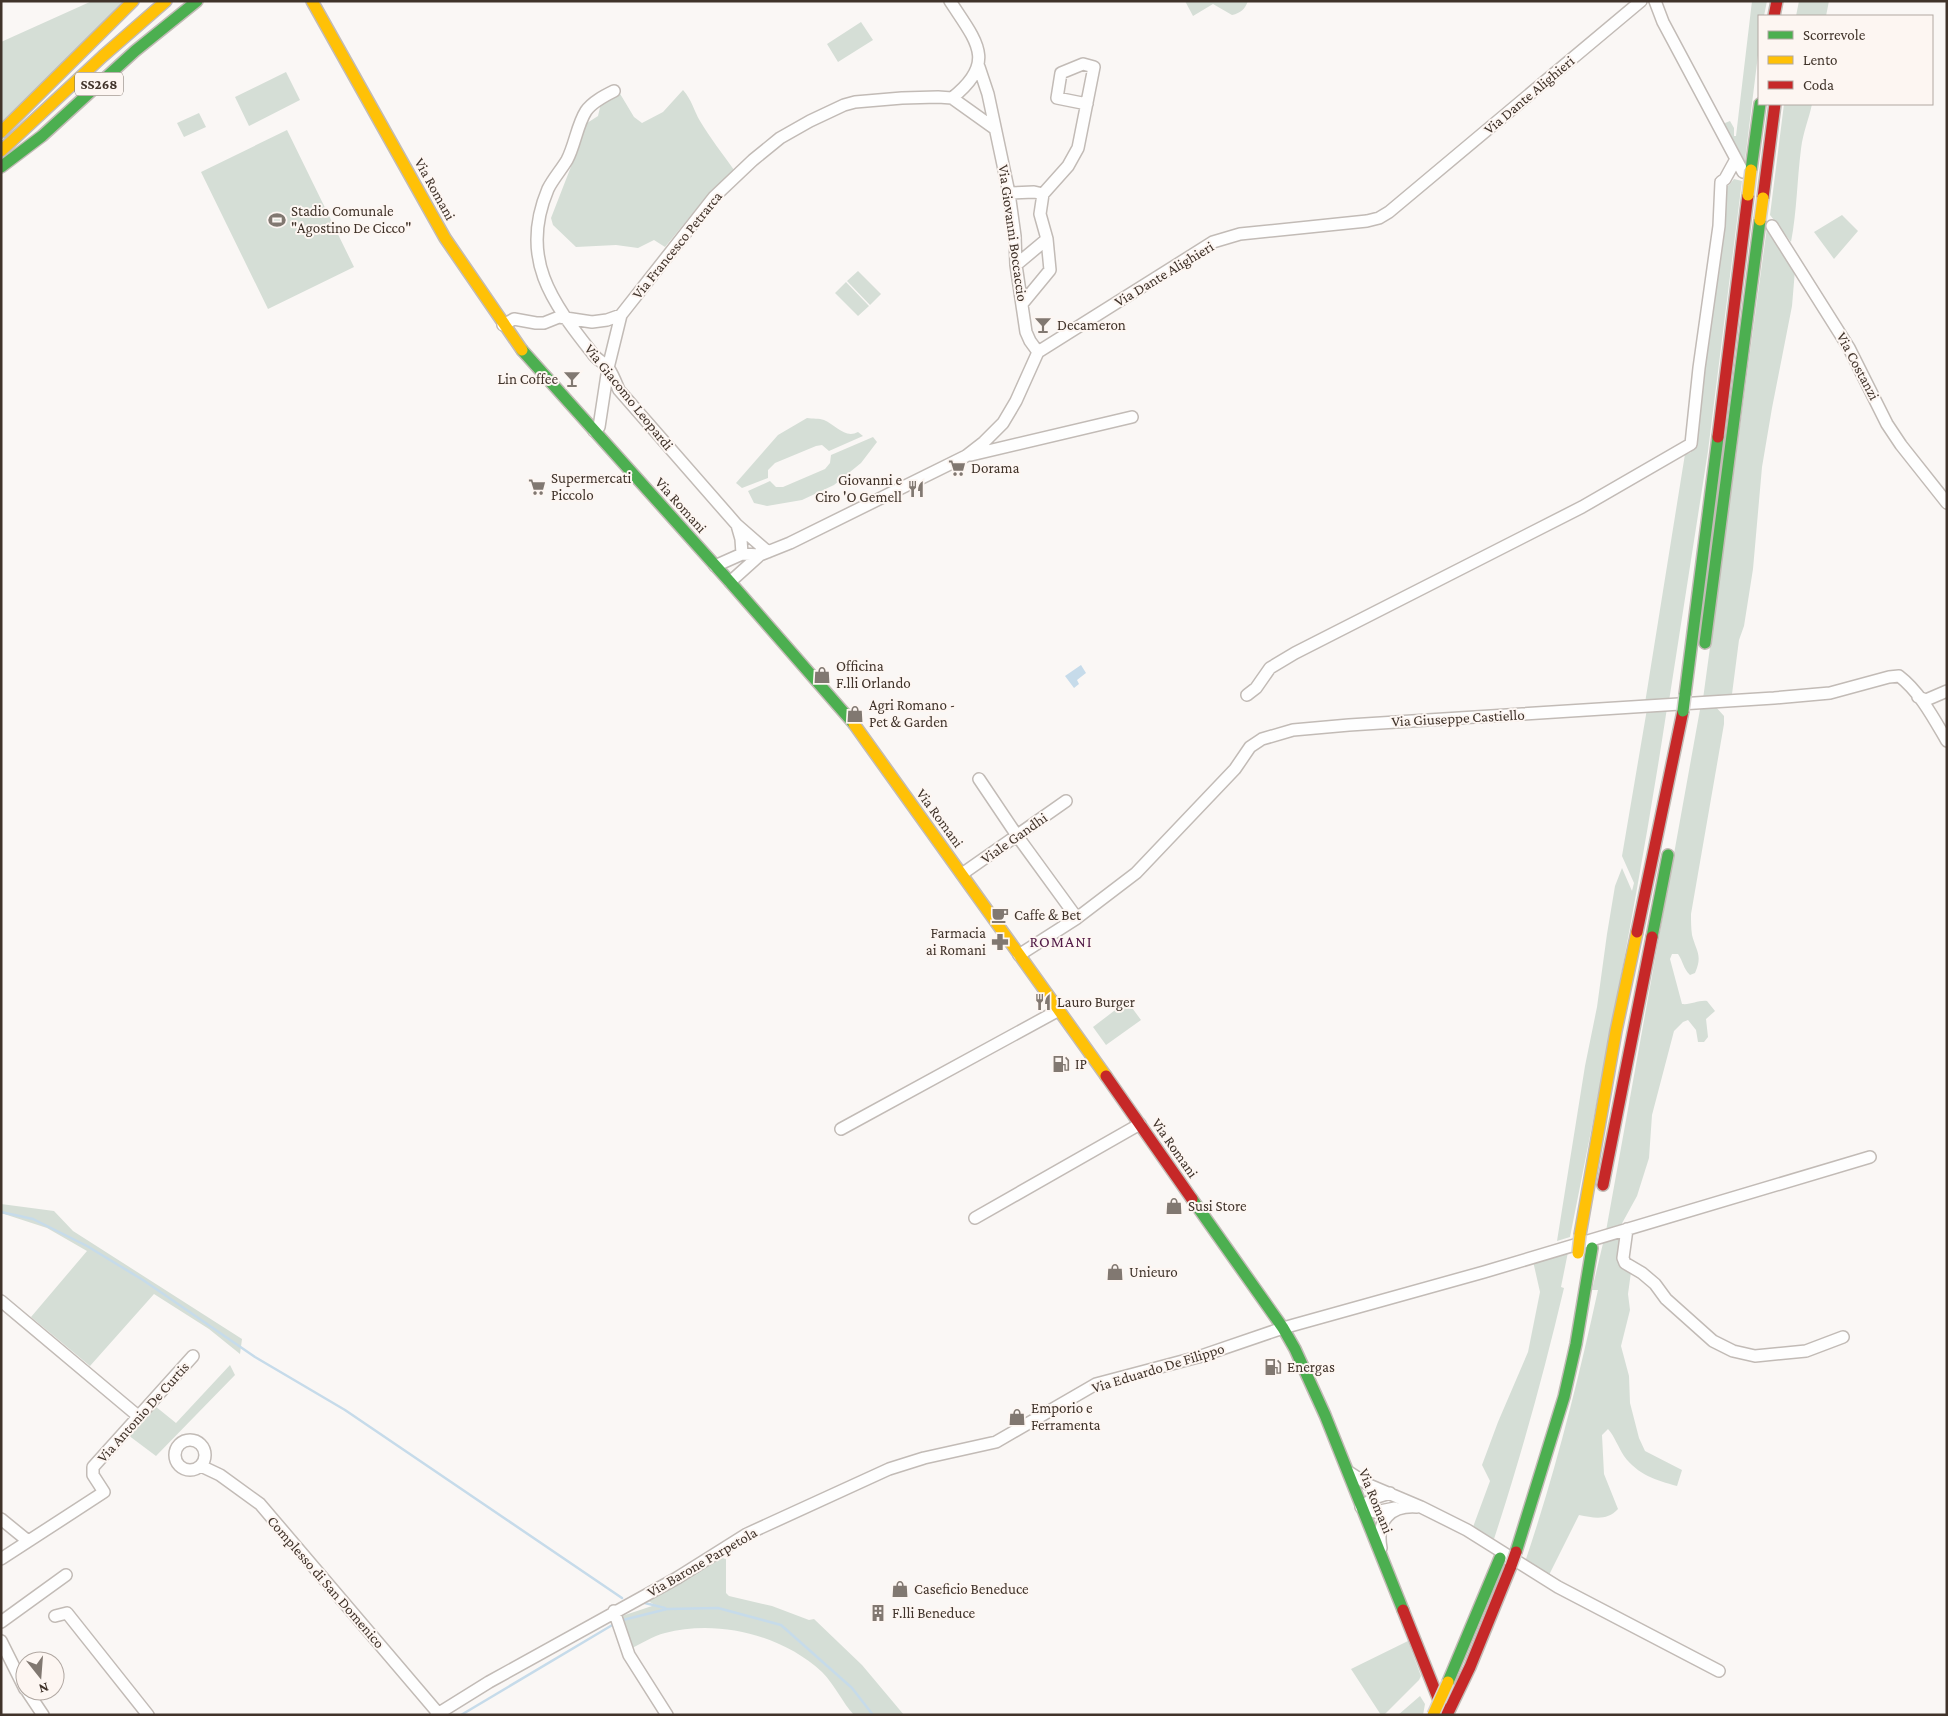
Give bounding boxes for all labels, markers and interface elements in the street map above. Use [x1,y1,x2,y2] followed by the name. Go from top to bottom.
[1758,15,1933,105] legend
[1803,27,1866,43] text: Scorrevole
[1803,52,1837,68] text: Lento
[1481,53,1578,138] street label: Via Dante Alighieri
[75,72,123,96] road number: SS268
[1803,77,1834,93] text: Coda
[411,155,459,223] street label: Via Romani
[995,163,1031,303] street label: Via Giovanni Boccaccio
[629,188,725,302] street label: Via Francesco Petrarca
[291,203,411,237] place label: Stadio Comunale "Agostino De Cicco"
[267,210,287,230] sports icon: Stadio Comunale "Agostino De Cicco"
[1112,238,1217,311] street label: Via Dante Alighieri
[1033,315,1053,335] bar icon: Decameron
[1057,317,1126,333] place label: Decameron
[1833,329,1883,403] street label: Via Costanzi
[581,341,677,454] street label: Via Giacomo Leopardi
[562,369,582,389] bar icon: Lin Coffee
[498,371,558,387] place label: Lin Coffee
[947,458,967,478] supermarket icon: Dorama
[971,460,1019,476] place label: Dorama
[551,470,632,503] place label: Supermercati Piccolo
[815,472,902,505] place label: Giovanni e Ciro 'O Gemell
[652,474,710,536] street label: Via Romani
[527,477,547,497] supermarket icon: Supermercati Piccolo
[906,479,926,499] restaurant icon: Giovanni e Ciro 'O Gemell
[836,658,911,691] place label: Officina F.lli Orlando
[812,665,832,685] shop icon: Officina F.lli Orlando
[869,697,955,730] place label: Agri Romano - Pet & Garden
[845,704,865,724] shop icon: Agri Romano - Pet & Garden
[1391,707,1525,730] street label: Via Giuseppe Castiello
[913,786,967,850] street label: Via Romani
[978,809,1050,867] street label: Viale Gandhi
[990,905,1010,925] cafe icon: Caffe & Bet
[1014,907,1082,923] place label: Caffe & Bet
[926,925,986,958] place label: Farmacia ai Romani
[990,932,1010,952] pharmacy icon: Farmacia ai Romani
[1029,933,1093,950] district label: ROMANI
[1033,992,1053,1012] restaurant icon: Lauro Burger
[1057,994,1136,1011] place label: Lauro Burger
[1051,1054,1071,1074] fuel station icon: IP
[1075,1056,1087,1072] place label: IP
[1149,1115,1201,1181] street label: Via Romani
[1164,1196,1184,1216] shop icon: Susi Store
[1188,1198,1247,1214] place label: Susi Store
[1105,1262,1125,1282] shop icon: Unieuro
[1129,1264,1178,1280] place label: Unieuro
[1090,1340,1227,1397] street label: Via Eduardo De Filippo
[1263,1357,1283,1377] fuel station icon: Energas
[94,1359,192,1465] street label: Via Antonio De Curtis
[1287,1359,1335,1376] place label: Energas
[1031,1400,1101,1433] place label: Emporio e Ferramenta
[1007,1407,1027,1427] shop icon: Emporio e Ferramenta
[1356,1466,1396,1536] street label: Via Romani
[263,1513,388,1652] street label: Complesso di San Domenico
[644,1524,760,1601] street label: Via Barone Parpetola
[890,1579,910,1599] shop icon: Caseficio Beneduce
[914,1581,1029,1597] place label: Caseficio Beneduce
[868,1603,888,1623] building icon: F.lli Beneduce
[892,1605,976,1621] place label: F.lli Beneduce
[15,1651,65,1701] north arrow
[36,1679,51,1698] text: N

